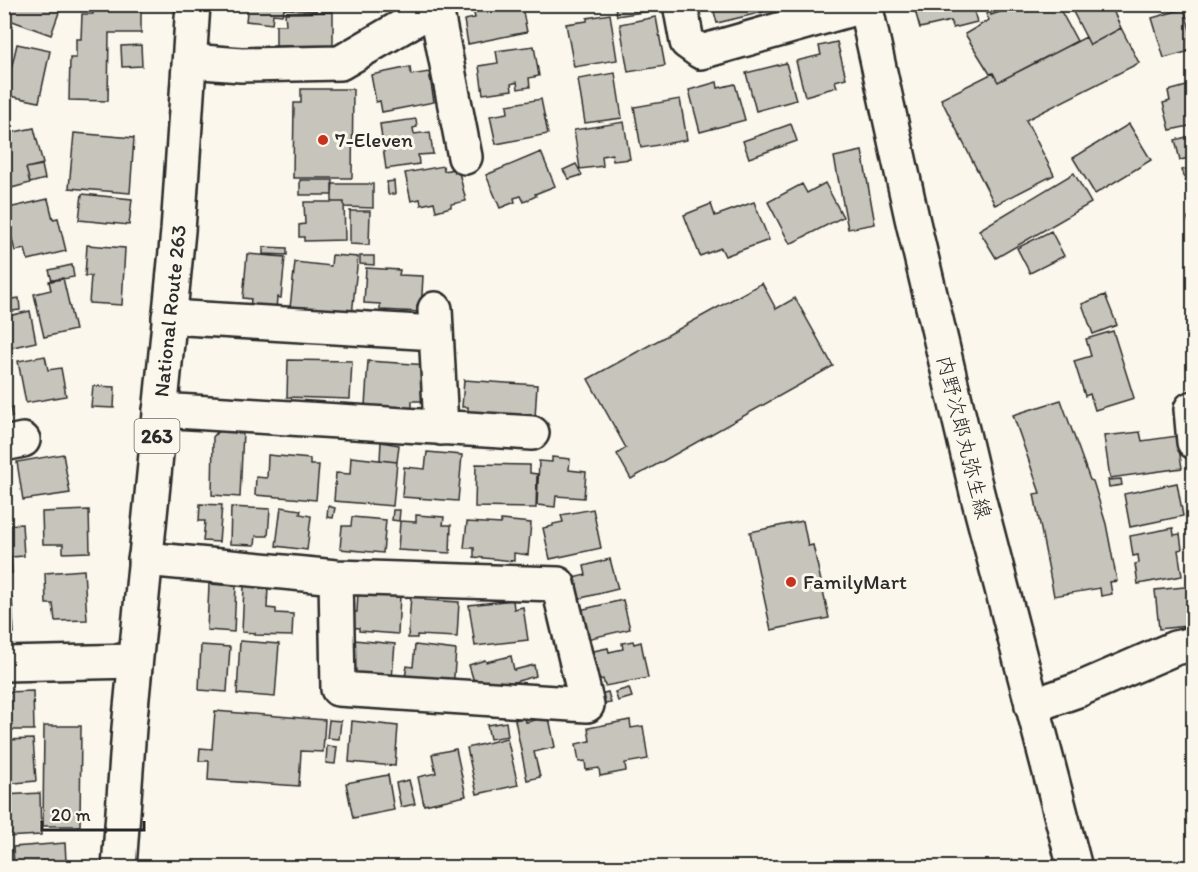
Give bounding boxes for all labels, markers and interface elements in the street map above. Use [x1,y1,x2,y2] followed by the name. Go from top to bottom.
[335,127,413,152] place label: 7-Eleven
[316,133,330,147] marker: 7-Eleven
[148,224,191,398] street label: National Route 263
[932,352,997,521] street label: 内野次郎丸弥生線
[134,419,180,453] road number: 263
[803,569,907,594] place label: FamilyMart
[784,575,798,589] marker: FamilyMart
[42,794,144,832] scale bar
[51,804,91,826] text: 20 m

